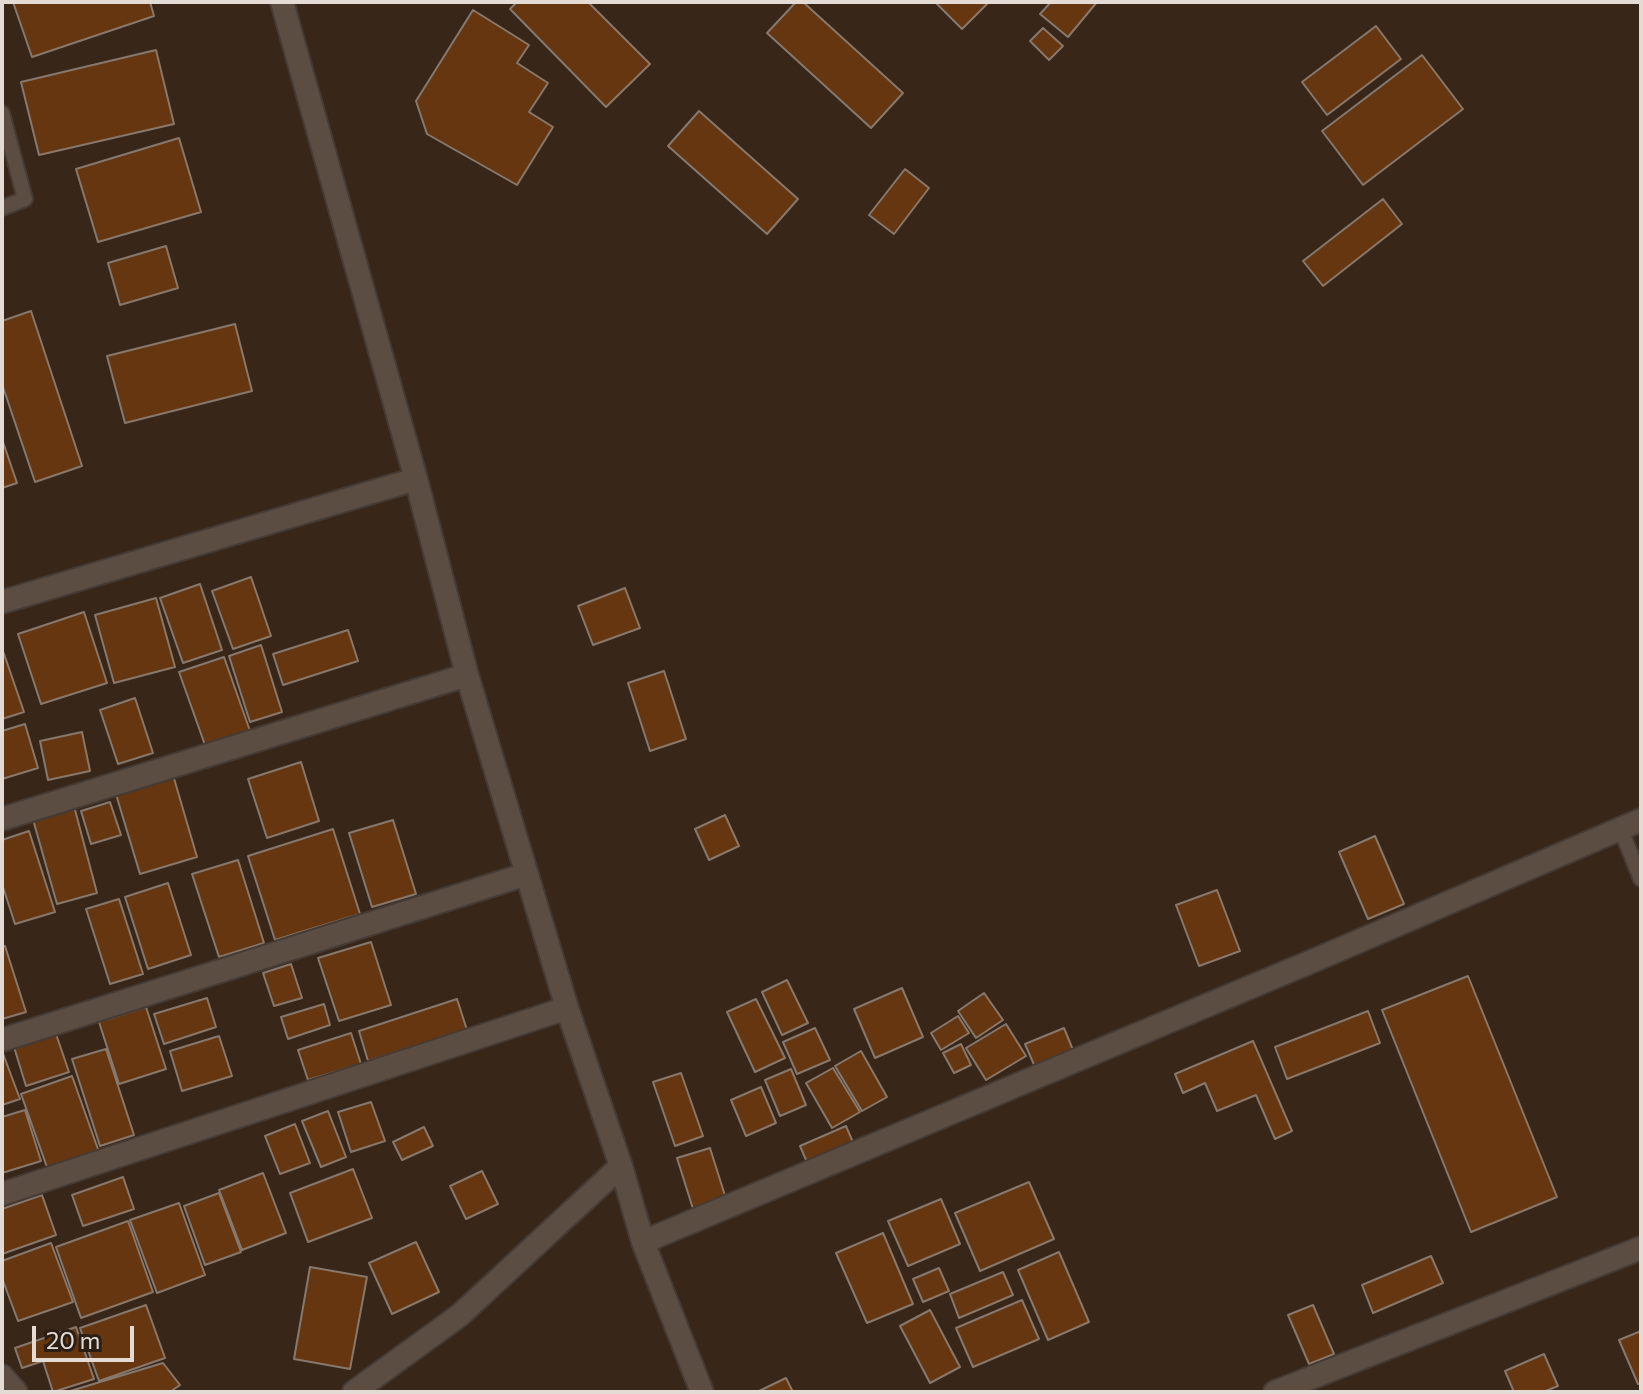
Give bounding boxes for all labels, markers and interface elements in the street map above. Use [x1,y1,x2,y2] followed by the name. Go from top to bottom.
[36,1310,138,1360] scale bar
[46,1325,100,1354] text: 20 m

